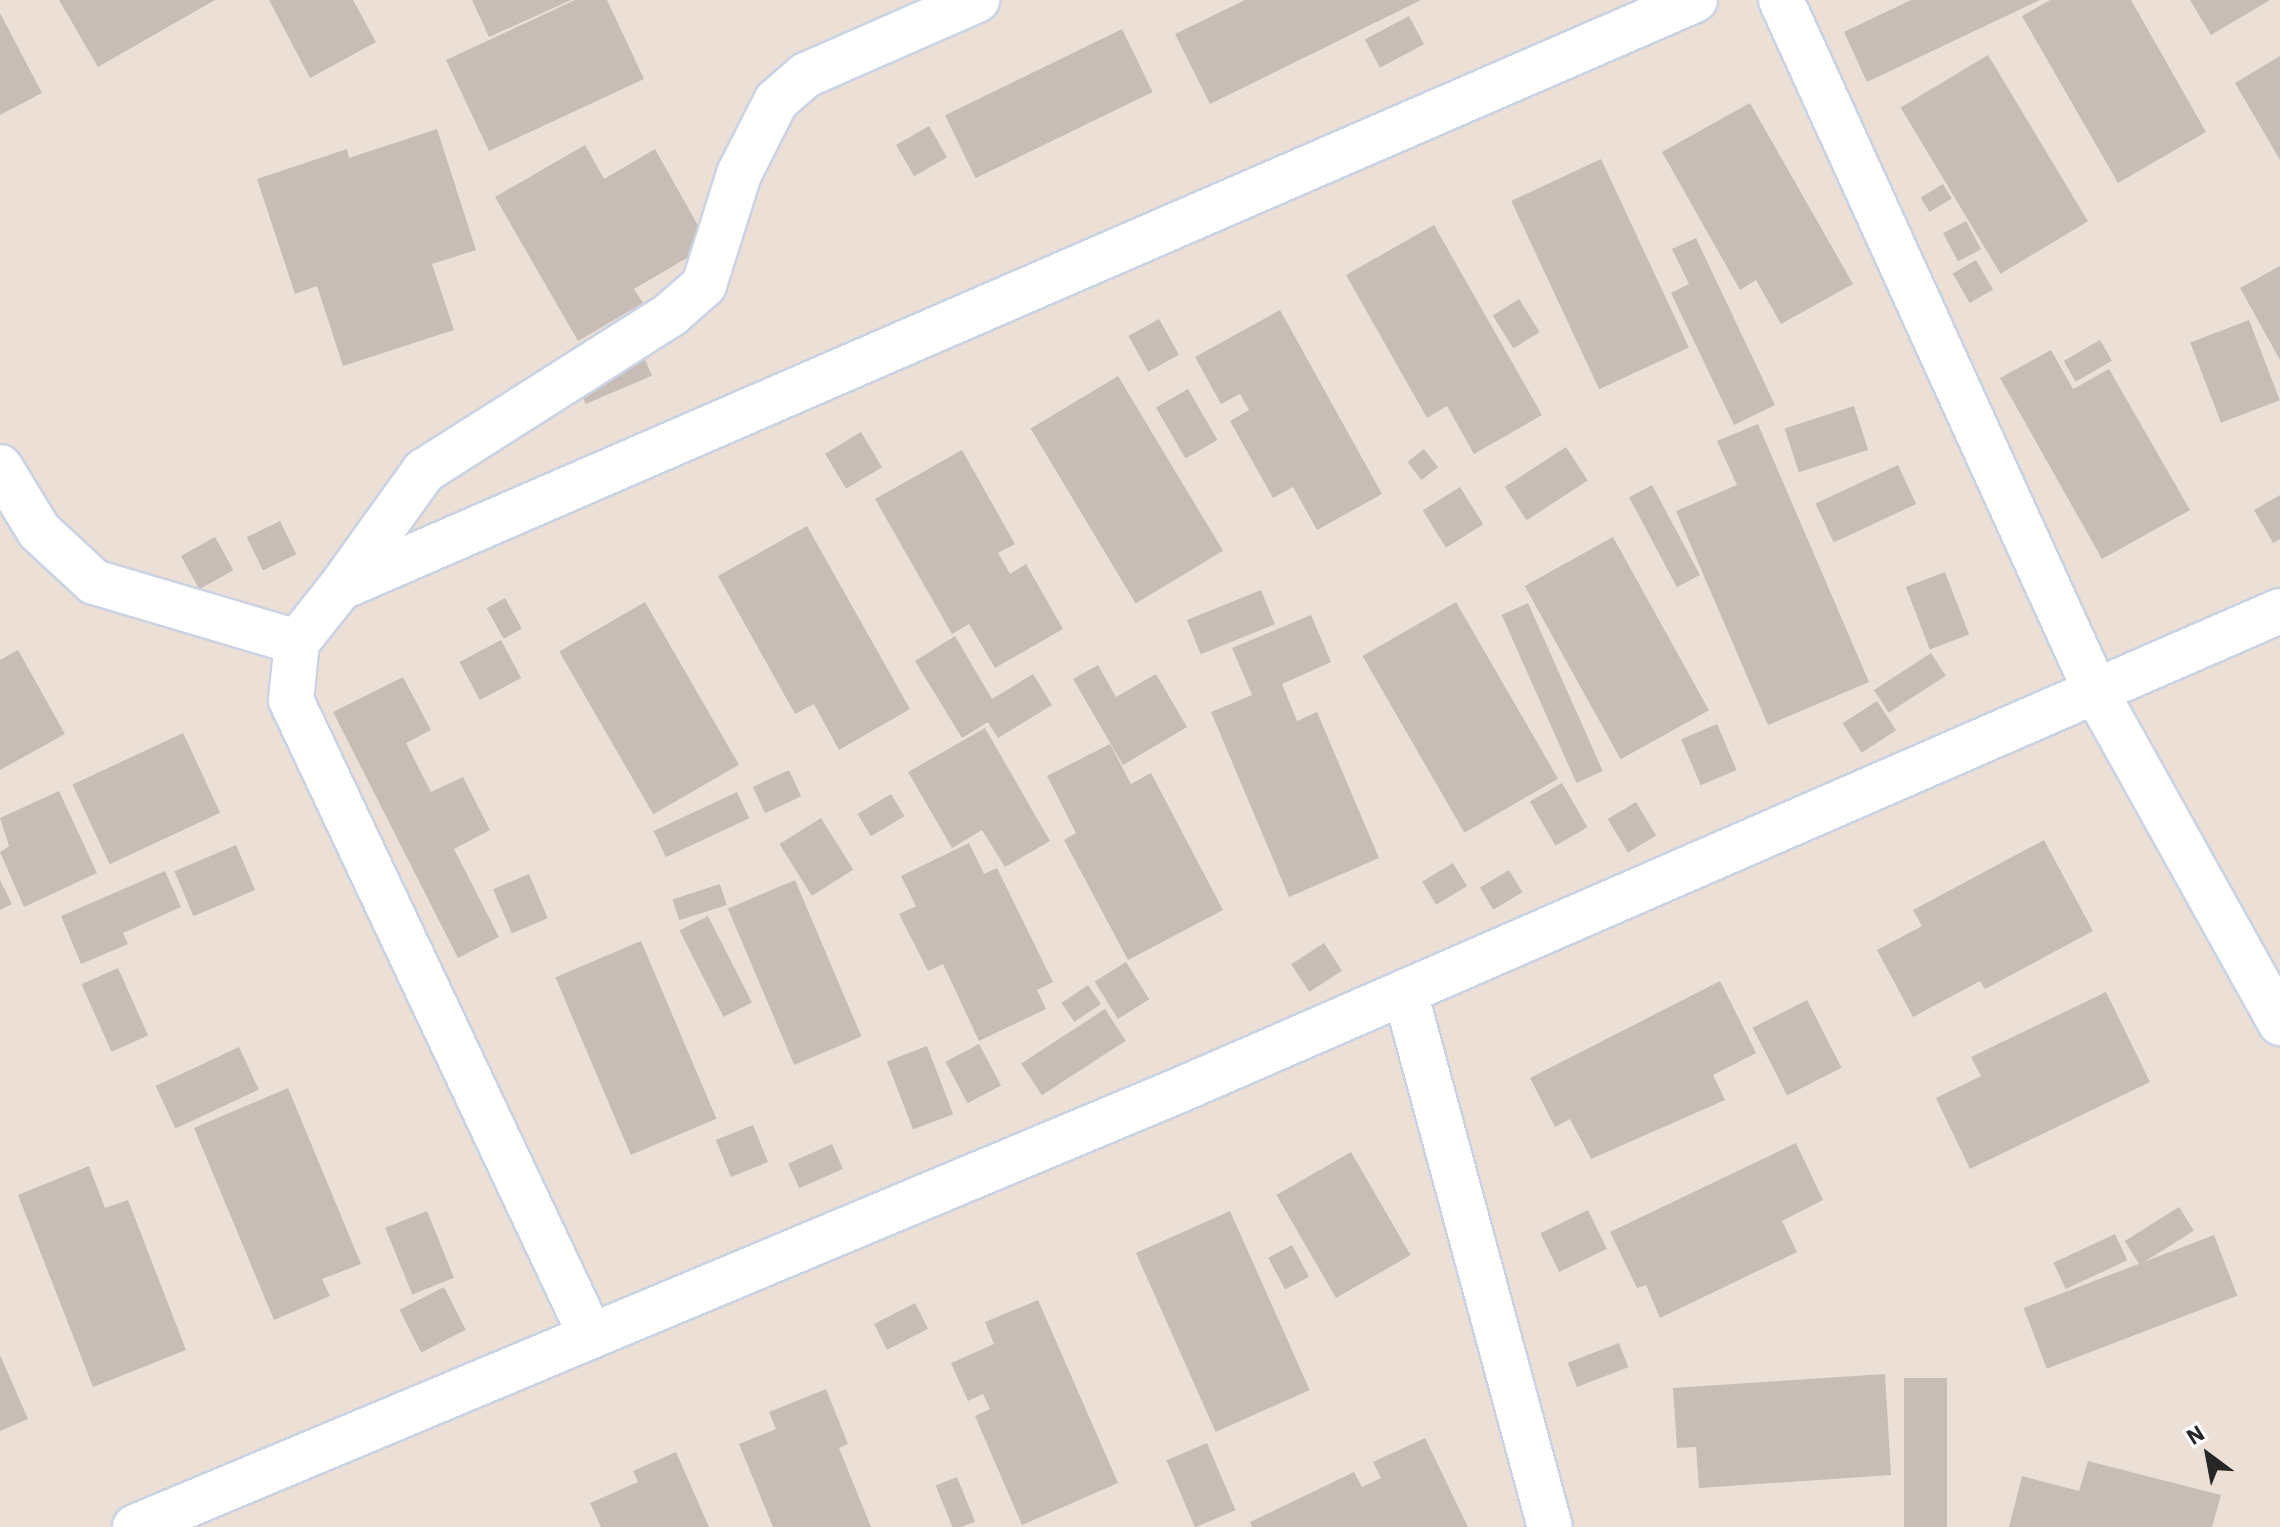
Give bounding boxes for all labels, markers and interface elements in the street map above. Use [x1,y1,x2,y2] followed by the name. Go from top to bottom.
[2168,1415,2248,1495] north arrow
[2181,1418,2209,1451] text: N

